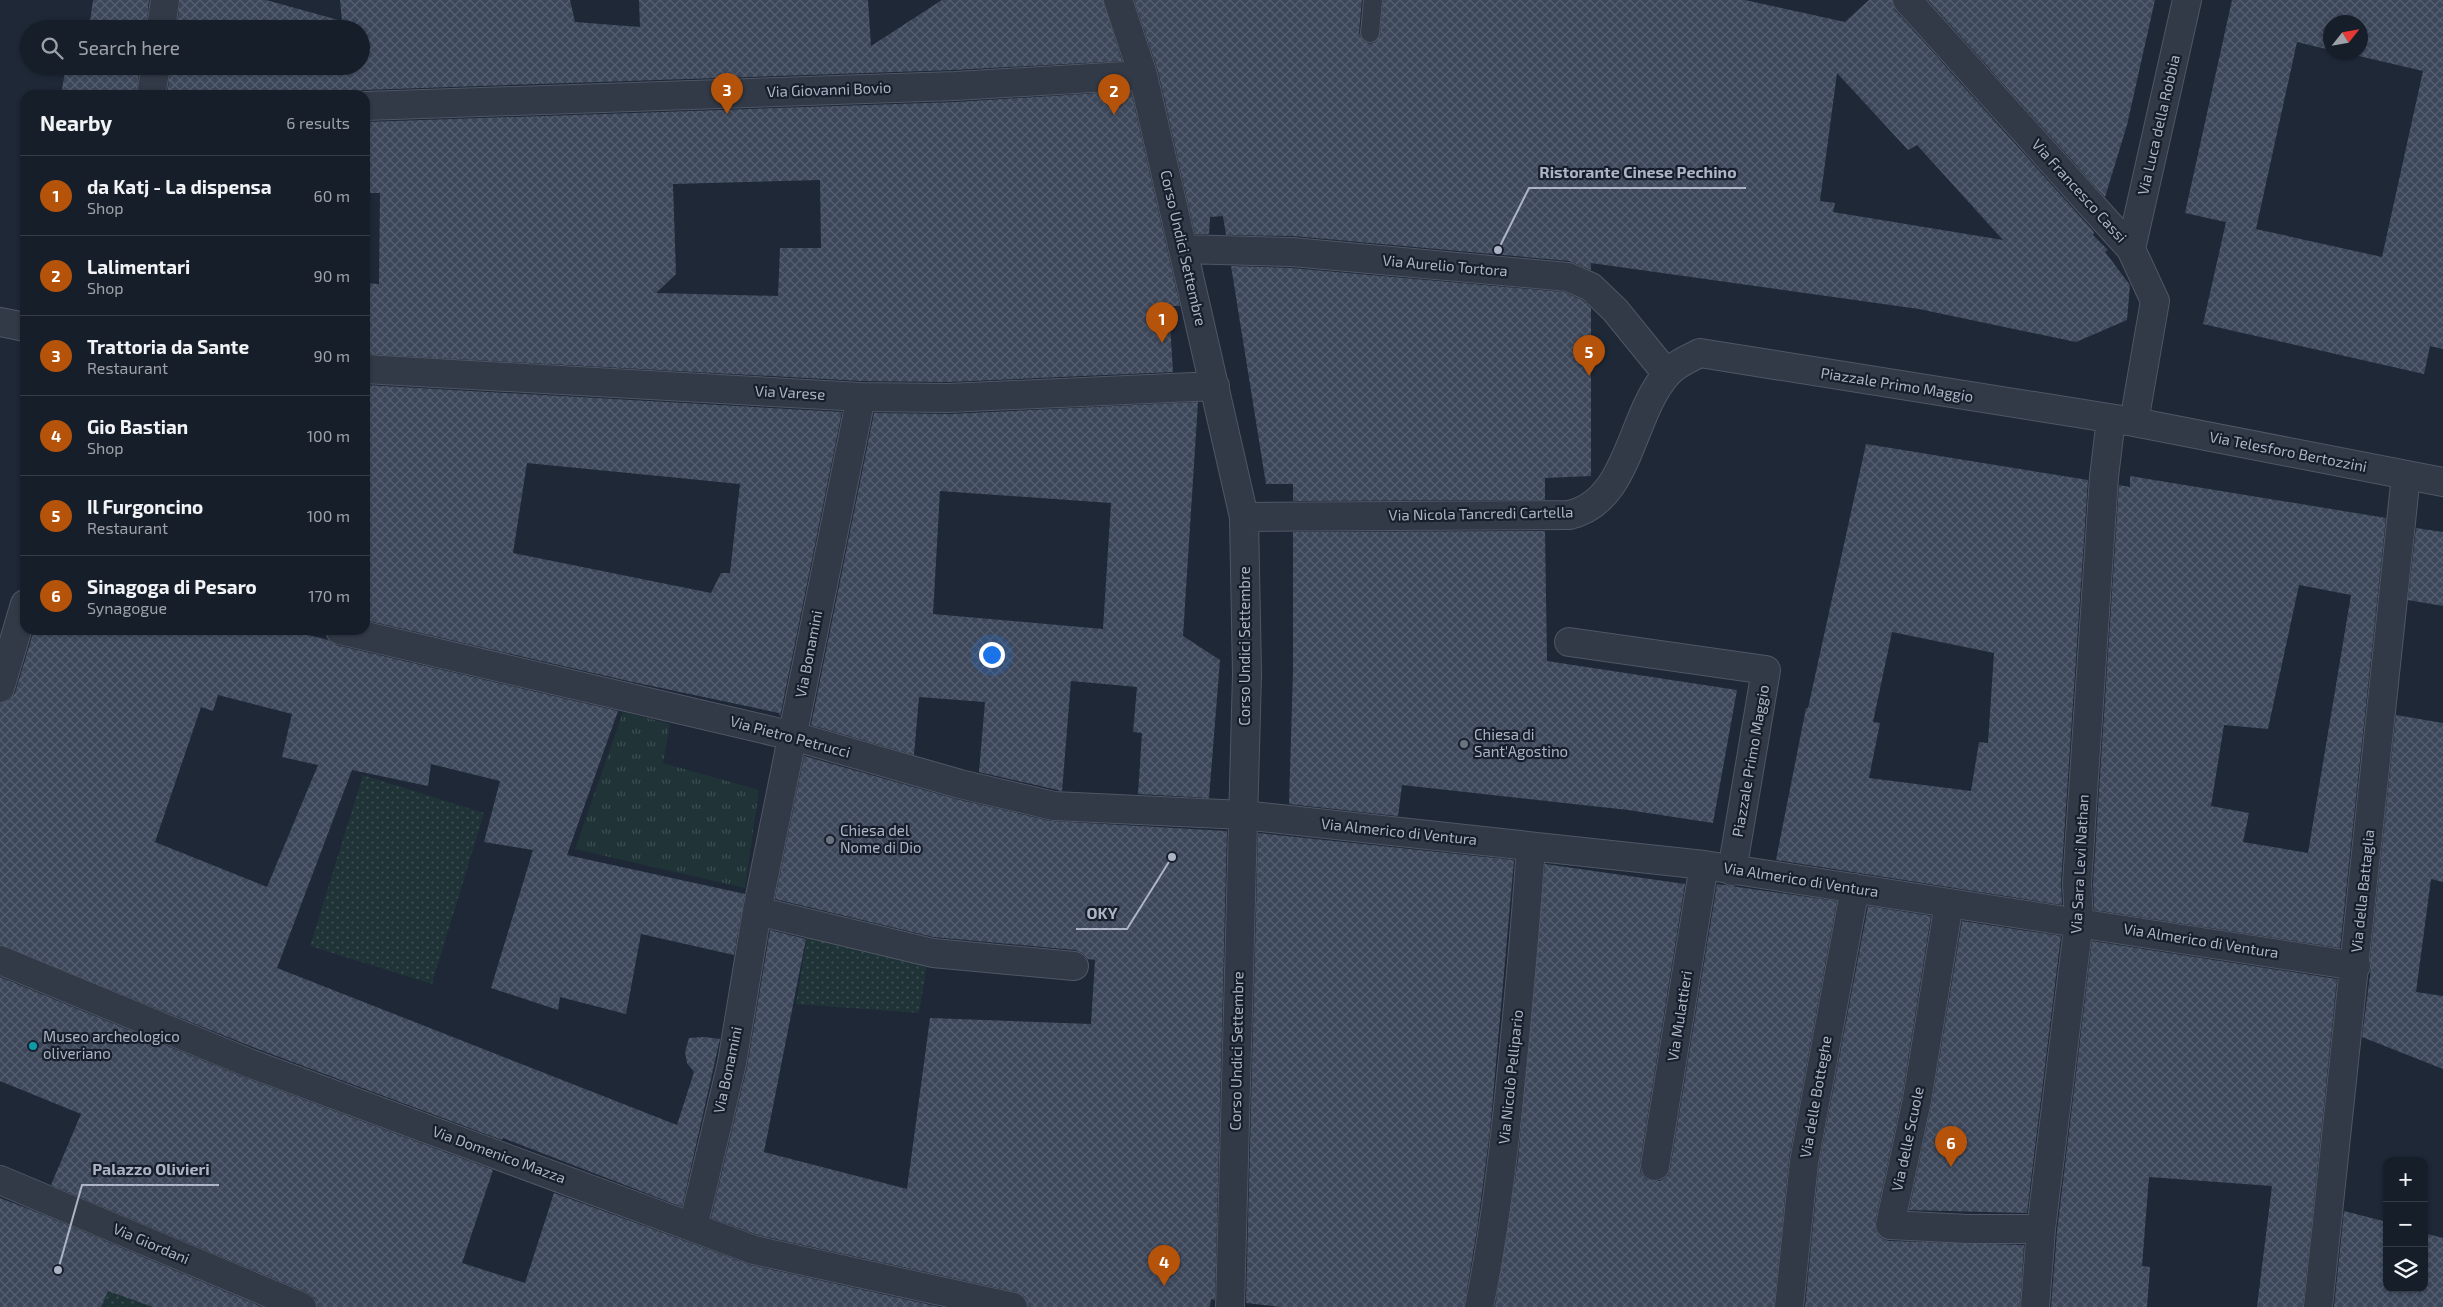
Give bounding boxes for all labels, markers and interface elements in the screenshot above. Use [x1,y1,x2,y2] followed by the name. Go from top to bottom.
[2323,15,2368,60] north arrow
[20,20,370,75] search box
[38,34,66,62] icon: search
[78,36,180,59] text: Search here
[2133,53,2183,197] street label: Via Luca della Robbia
[711,73,743,114] pin: 3
[1098,74,1130,115] pin: 2
[766,78,892,100] street label: Via Giovanni Bovio
[40,110,112,135] text: Nearby
[286,113,350,132] text: 6 results
[2029,135,2131,246] street label: Via Francesco Cassi
[1529,157,1746,188] callout: Ristorante Cinese Pechino
[1539,162,1737,181] text: Ristorante Cinese Pechino
[1157,168,1211,328] street label: Corso Undici Settembre
[87,175,272,198] text: da Katj - La dispensa
[53,186,59,205] text: 1
[314,186,350,205] text: 60 m
[87,198,124,217] text: Shop
[1382,251,1508,279] street label: Via Aurelio Tortora
[87,255,190,278] text: Lalimentari
[51,266,61,285] text: 2
[314,266,350,285] text: 90 m
[87,278,124,297] text: Shop
[1146,302,1178,343] pin: 1
[87,335,249,358] text: Trattoria da Sante
[1573,335,1605,376] pin: 5
[51,346,61,365] text: 3
[314,346,350,365] text: 90 m
[87,358,168,377] text: Restaurant
[1820,363,1975,405] street label: Piazzale Primo Maggio
[754,381,826,403] street label: Via Varese
[87,415,188,438] text: Gio Bastian
[51,426,61,445] text: 4
[307,426,350,445] text: 100 m
[2208,427,2369,475] street label: Via Telesforo Bertozzini
[87,438,124,457] text: Shop
[87,495,203,518] text: Il Furgoncino
[1388,502,1574,524] street label: Via Nicola Tancredi Cartella
[52,506,60,525] text: 5
[307,506,350,525] text: 100 m
[87,518,168,537] text: Restaurant
[1235,566,1253,726] street label: Corso Undici Settembre
[87,575,257,598] text: Sinagoga di Pesaro
[51,586,61,605] text: 6
[308,586,350,605] text: 170 m
[87,598,167,617] text: Synagogue
[791,609,825,699] street label: Via Bonamini
[979,642,1005,668] your location
[1728,683,1772,838] street label: Piazzale Primo Maggio
[728,711,852,761] street label: Via Pietro Petrucci
[1474,725,1568,760] place label: Chiesa di Sant'Agostino
[1458,738,1470,750] marker: Chiesa di Sant'Agostino
[2066,794,2092,934] street label: Via Sara Levi Nathan
[1320,814,1478,848] street label: Via Almerico di Ventura
[840,821,922,856] place label: Chiesa del Nome di Dio
[2347,829,2377,953] street label: Via della Battaglia
[824,834,836,846] marker: Chiesa del Nome di Dio
[1722,858,1880,900] street label: Via Almerico di Ventura
[1076,898,1127,929] callout: OKY
[1087,903,1118,922] text: OKY
[2122,919,2280,961] street label: Via Almerico di Ventura
[1663,969,1695,1063] street label: Via Mulattieri
[1226,971,1246,1131] street label: Corso Undici Settembre
[1494,1009,1526,1145] street label: Via Nicolò Pellipario
[709,1025,745,1115] street label: Via Bonamini
[43,1027,180,1062] place label: Museo archeologico oliveriano
[1795,1034,1835,1159] street label: Via delle Botteghe
[27,1040,39,1052] marker: Museo archeologico oliveriano
[1887,1085,1927,1193] street label: Via delle Scuole
[430,1122,568,1187] street label: Via Domenico Mazza
[1935,1126,1967,1167] pin: 6
[82,1154,219,1185] callout: Palazzo Olivieri
[2383,1157,2428,1292] map controls
[2383,1157,2428,1202] button: +
[92,1159,210,1178] text: Palazzo Olivieri
[2383,1202,2428,1247] button: −
[110,1219,192,1267] street label: Via Giordani
[1148,1245,1180,1286] pin: 4
[2383,1247,2428,1292] button: layers

